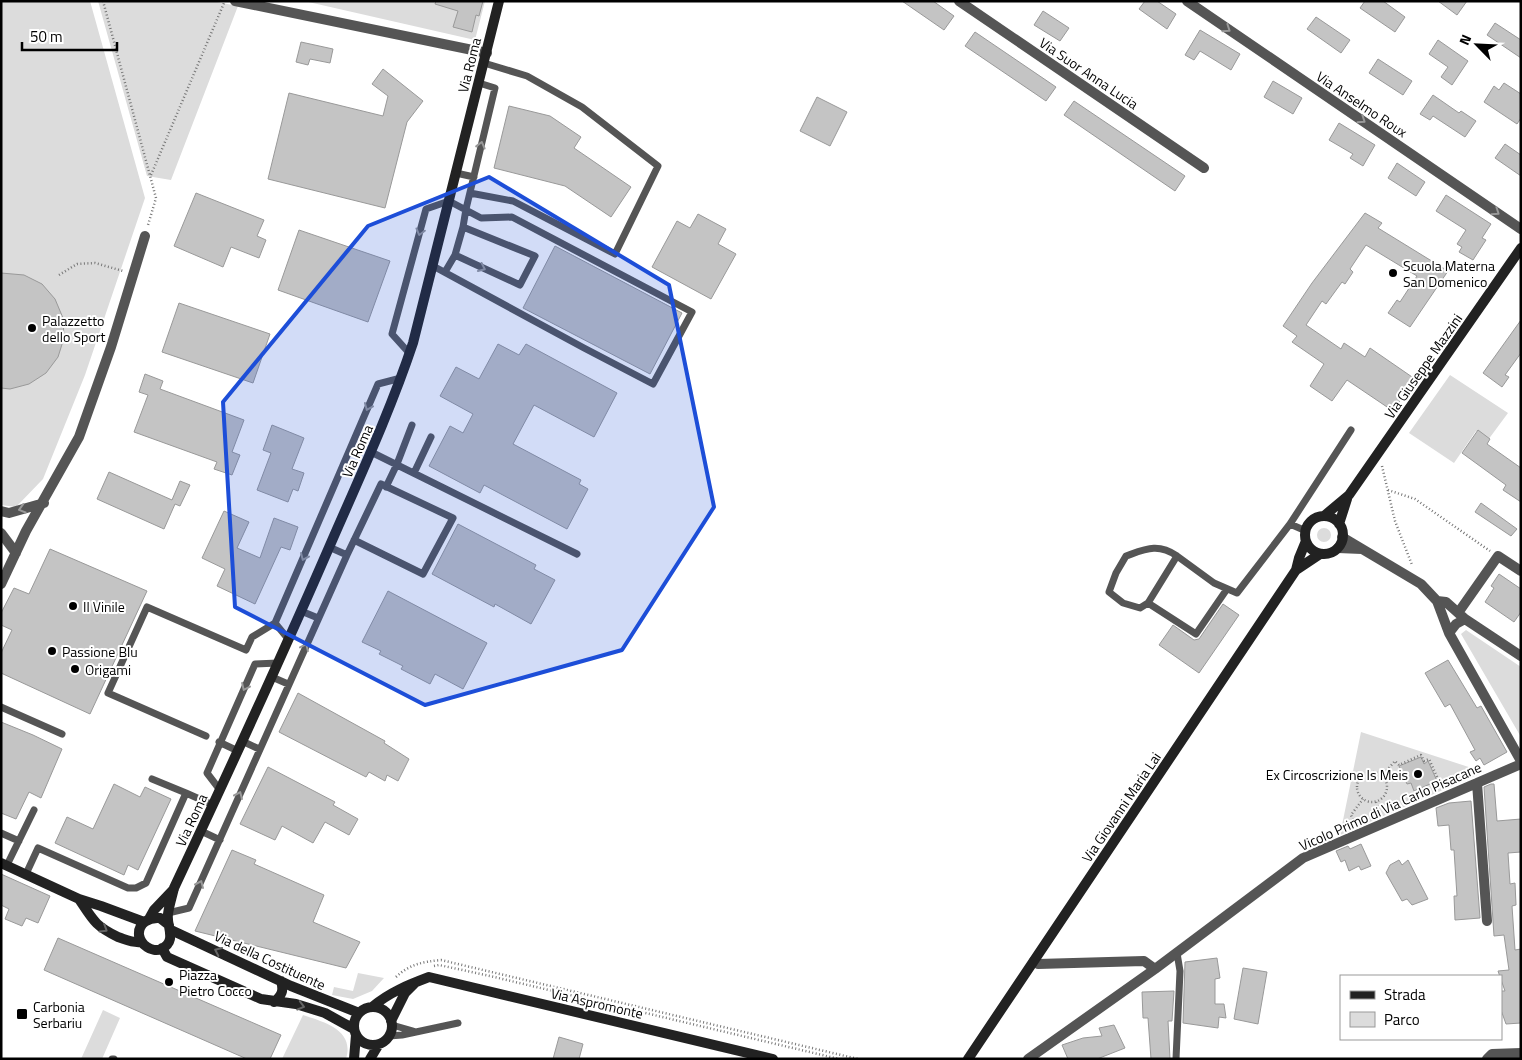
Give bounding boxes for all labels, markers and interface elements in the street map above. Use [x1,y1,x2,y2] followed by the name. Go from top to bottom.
[22,20,118,52] scale bar
[1452,20,1502,70] north arrow
[1221,23,1231,32] one-way arrow
[30,25,63,48] text: 50 m
[1453,31,1476,48] text: N
[1035,32,1143,114] street label: Via Suor Anna Lucia
[452,35,486,95] street label: Via Roma
[1312,66,1412,143] street label: Via Anselmo Roux
[1356,114,1365,123] one-way arrow
[475,140,486,149] one-way arrow
[1490,206,1500,215] one-way arrow
[415,228,426,237] one-way arrow
[1403,255,1495,292] place label: Scuola Materna San Domenico
[476,261,485,271] one-way arrow
[1387,267,1399,279] marker: Scuola Materna San Domenico
[1379,309,1467,423] street label: Via Giuseppe Mazzini
[42,310,106,347] place label: Palazzetto dello Sport
[26,322,38,334] marker: Palazzetto dello Sport
[364,402,375,411] one-way arrow
[336,421,378,481] street label: Via Roma
[18,503,27,514] one-way arrow
[300,552,311,561] one-way arrow
[83,596,125,617] place label: Il Vinile
[67,600,79,612] marker: Il Vinile
[62,641,138,662] place label: Passione Blu
[299,643,309,652] one-way arrow
[46,645,58,657] marker: Passione Blu
[85,659,131,680] place label: Origami
[69,663,81,675] marker: Origami
[241,682,251,691] one-way arrow
[1076,748,1166,866] street label: Via Giovanni Maria Lai
[1296,756,1484,856] street label: Vicolo Primo di Via Carlo Pisacane
[1266,764,1408,785] place label: Ex Circoscrizione Is Meis
[1412,768,1424,780] marker: Ex Circoscrizione Is Meis
[170,790,212,850] street label: Via Roma
[233,791,244,800] one-way arrow
[193,880,204,889] one-way arrow
[99,923,108,933] one-way arrow
[211,925,329,995] street label: Via della Costituente
[214,947,223,957] one-way arrow
[179,964,252,1001] place label: Piazza Pietro Cocco
[1340,975,1502,1040] legend
[163,976,175,988] marker: Piazza Pietro Cocco
[549,982,645,1024] street label: Via Aspromonte
[1384,983,1426,1006] text: Strada
[33,996,85,1033] place label: Carbonia Serbariu
[297,1000,305,1011] one-way arrow
[15,1007,29,1021] marker: Carbonia Serbariu
[1384,1008,1420,1031] text: Parco

